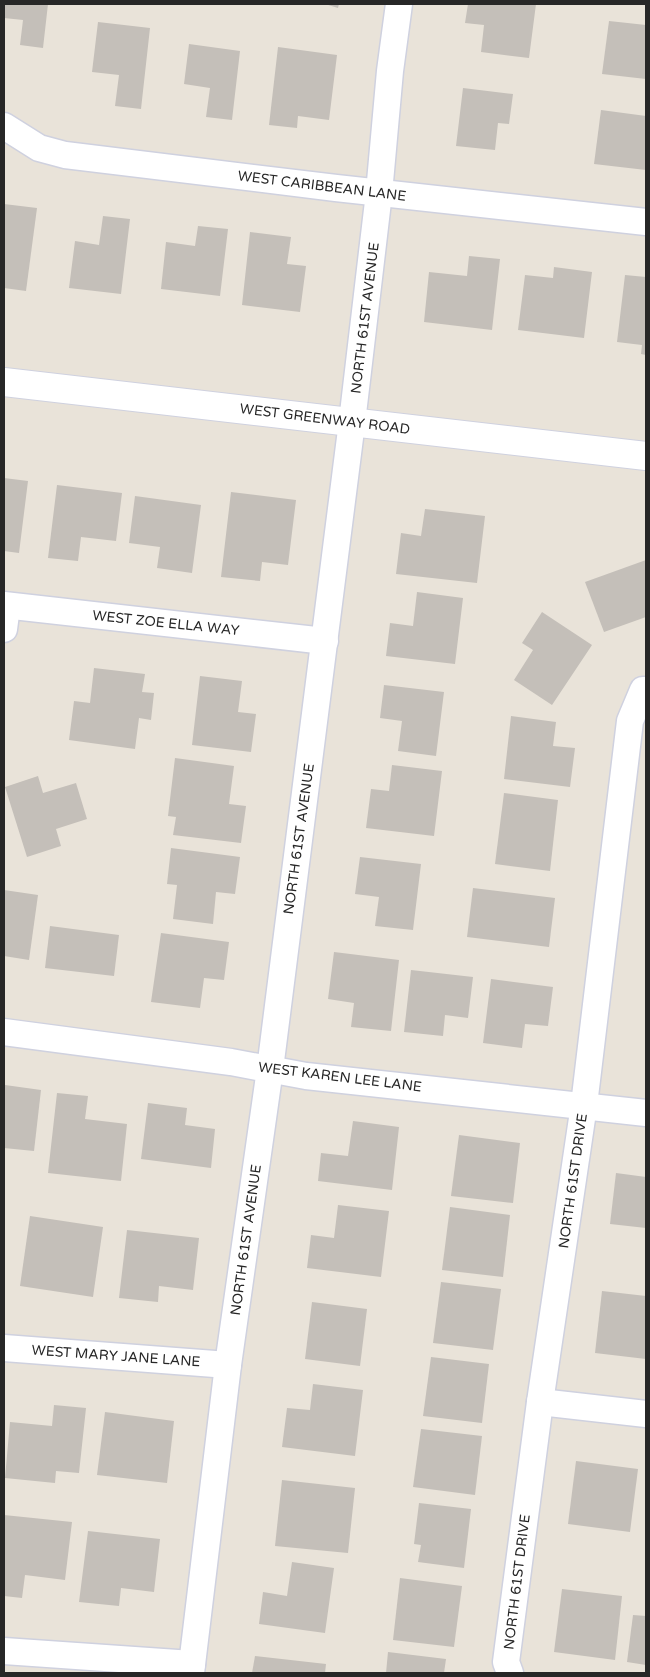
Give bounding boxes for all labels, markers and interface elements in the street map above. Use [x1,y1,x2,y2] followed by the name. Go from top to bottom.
[237,167,407,205] street label: WEST CARIBBEAN LANE
[347,241,383,395] street label: NORTH 61ST AVENUE
[239,400,411,438] street label: WEST GREENWAY ROAD
[92,607,240,639] street label: WEST ZOE ELLA WAY
[280,762,318,916] street label: NORTH 61ST AVENUE
[257,1059,423,1095] street label: WEST KAREN LEE LANE
[555,1112,591,1250] street label: NORTH 61ST DRIVE
[227,1163,265,1317] street label: NORTH 61ST AVENUE
[31,1342,201,1370] street label: WEST MARY JANE LANE
[500,1513,534,1651] street label: NORTH 61ST DRIVE

